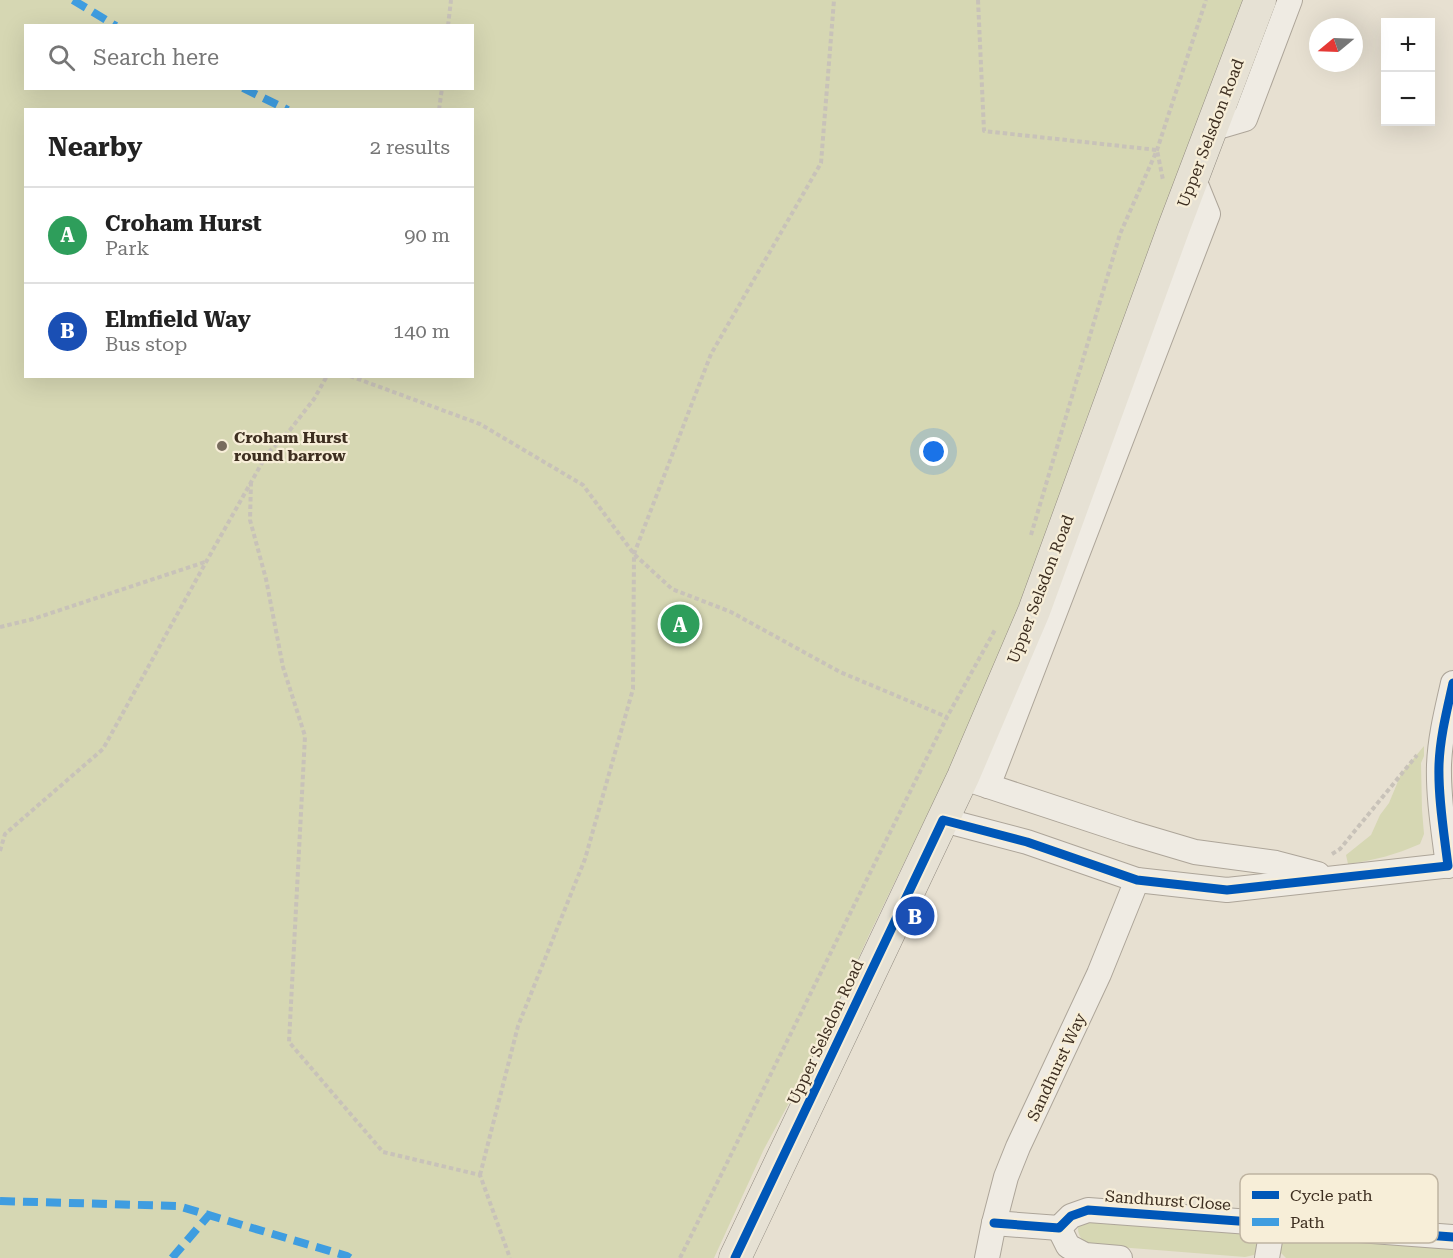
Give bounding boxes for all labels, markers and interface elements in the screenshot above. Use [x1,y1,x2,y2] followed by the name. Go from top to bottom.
[1309,18,1363,72] north arrow
[1381,18,1435,126] map controls
[1381,18,1435,72] button: +
[24,24,474,90] search box
[45,41,78,74] icon: search
[93,45,219,70] text: Search here
[1173,56,1248,210] street label: Upper Selsdon Road
[1381,72,1435,126] button: −
[48,132,142,162] text: Nearby
[370,135,450,159] text: 2 results
[105,211,262,236] text: Croham Hurst
[60,223,75,247] text: A
[404,223,450,247] text: 90 m
[105,236,149,260] text: Park
[105,307,251,332] text: Elmfield Way
[60,319,75,343] text: B
[393,319,450,343] text: 140 m
[105,332,187,356] text: Bus stop
[234,428,349,465] place label: Croham Hurst round barrow
[919,437,948,466] your location
[215,439,229,453] marker: Croham Hurst round barrow
[1003,512,1078,666] street label: Upper Selsdon Road
[660,602,700,646] pin: A
[896,894,934,938] pin: B
[783,957,867,1108] street label: Upper Selsdon Road
[1023,1010,1090,1124] street label: Sandhurst Way
[1240,1174,1438,1243] legend
[1290,1186,1373,1205] text: Cycle path
[1104,1187,1232,1214] street label: Sandhurst Close
[1290,1213,1325,1232] text: Path

